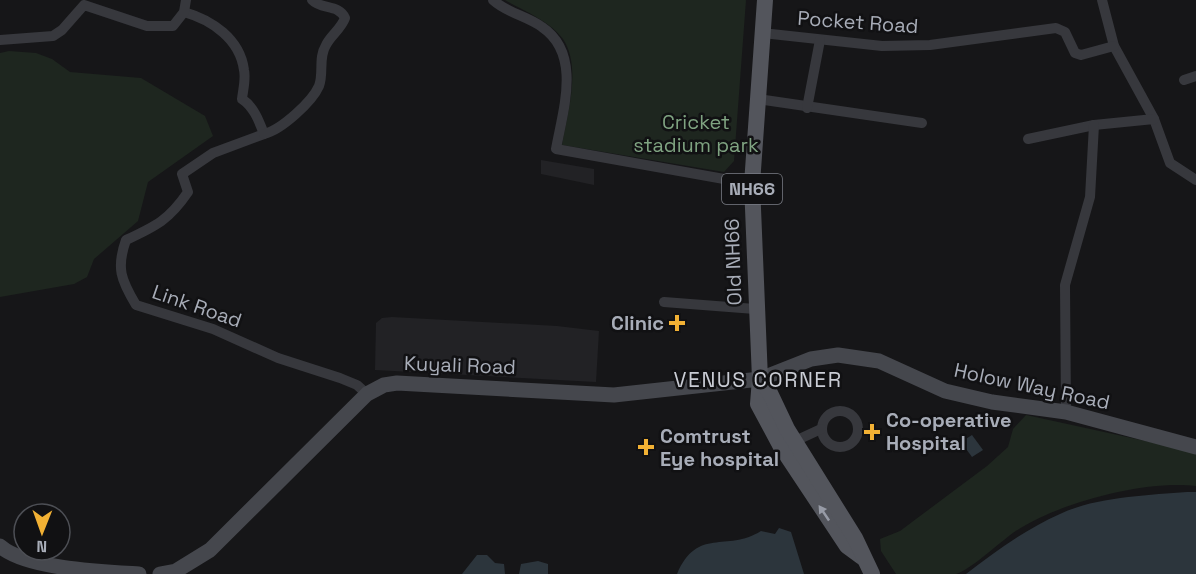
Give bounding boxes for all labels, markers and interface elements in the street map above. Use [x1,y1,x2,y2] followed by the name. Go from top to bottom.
[797,5,919,39] street label: Pocket Road
[633,109,759,158] park label: Cricket stadium park
[722,174,782,204] road number: NH66
[718,218,748,306] street label: Old NH66
[149,279,245,333] street label: Link Road
[611,310,664,336] place label: Clinic
[668,314,686,332] marker: Clinic
[404,350,516,380] street label: Kuyali Road
[952,357,1112,415] street label: Holow Way Road
[674,366,842,393] district label: VENUS CORNER
[886,407,1011,456] place label: Co-operative Hospital
[660,423,779,472] place label: Comtrust Eye hospital
[863,423,881,441] marker: Co-operative Hospital
[637,438,655,456] marker: Comtrust Eye hospital
[12,502,72,562] north arrow
[818,506,830,522] one-way arrow
[36,536,47,557] text: N

